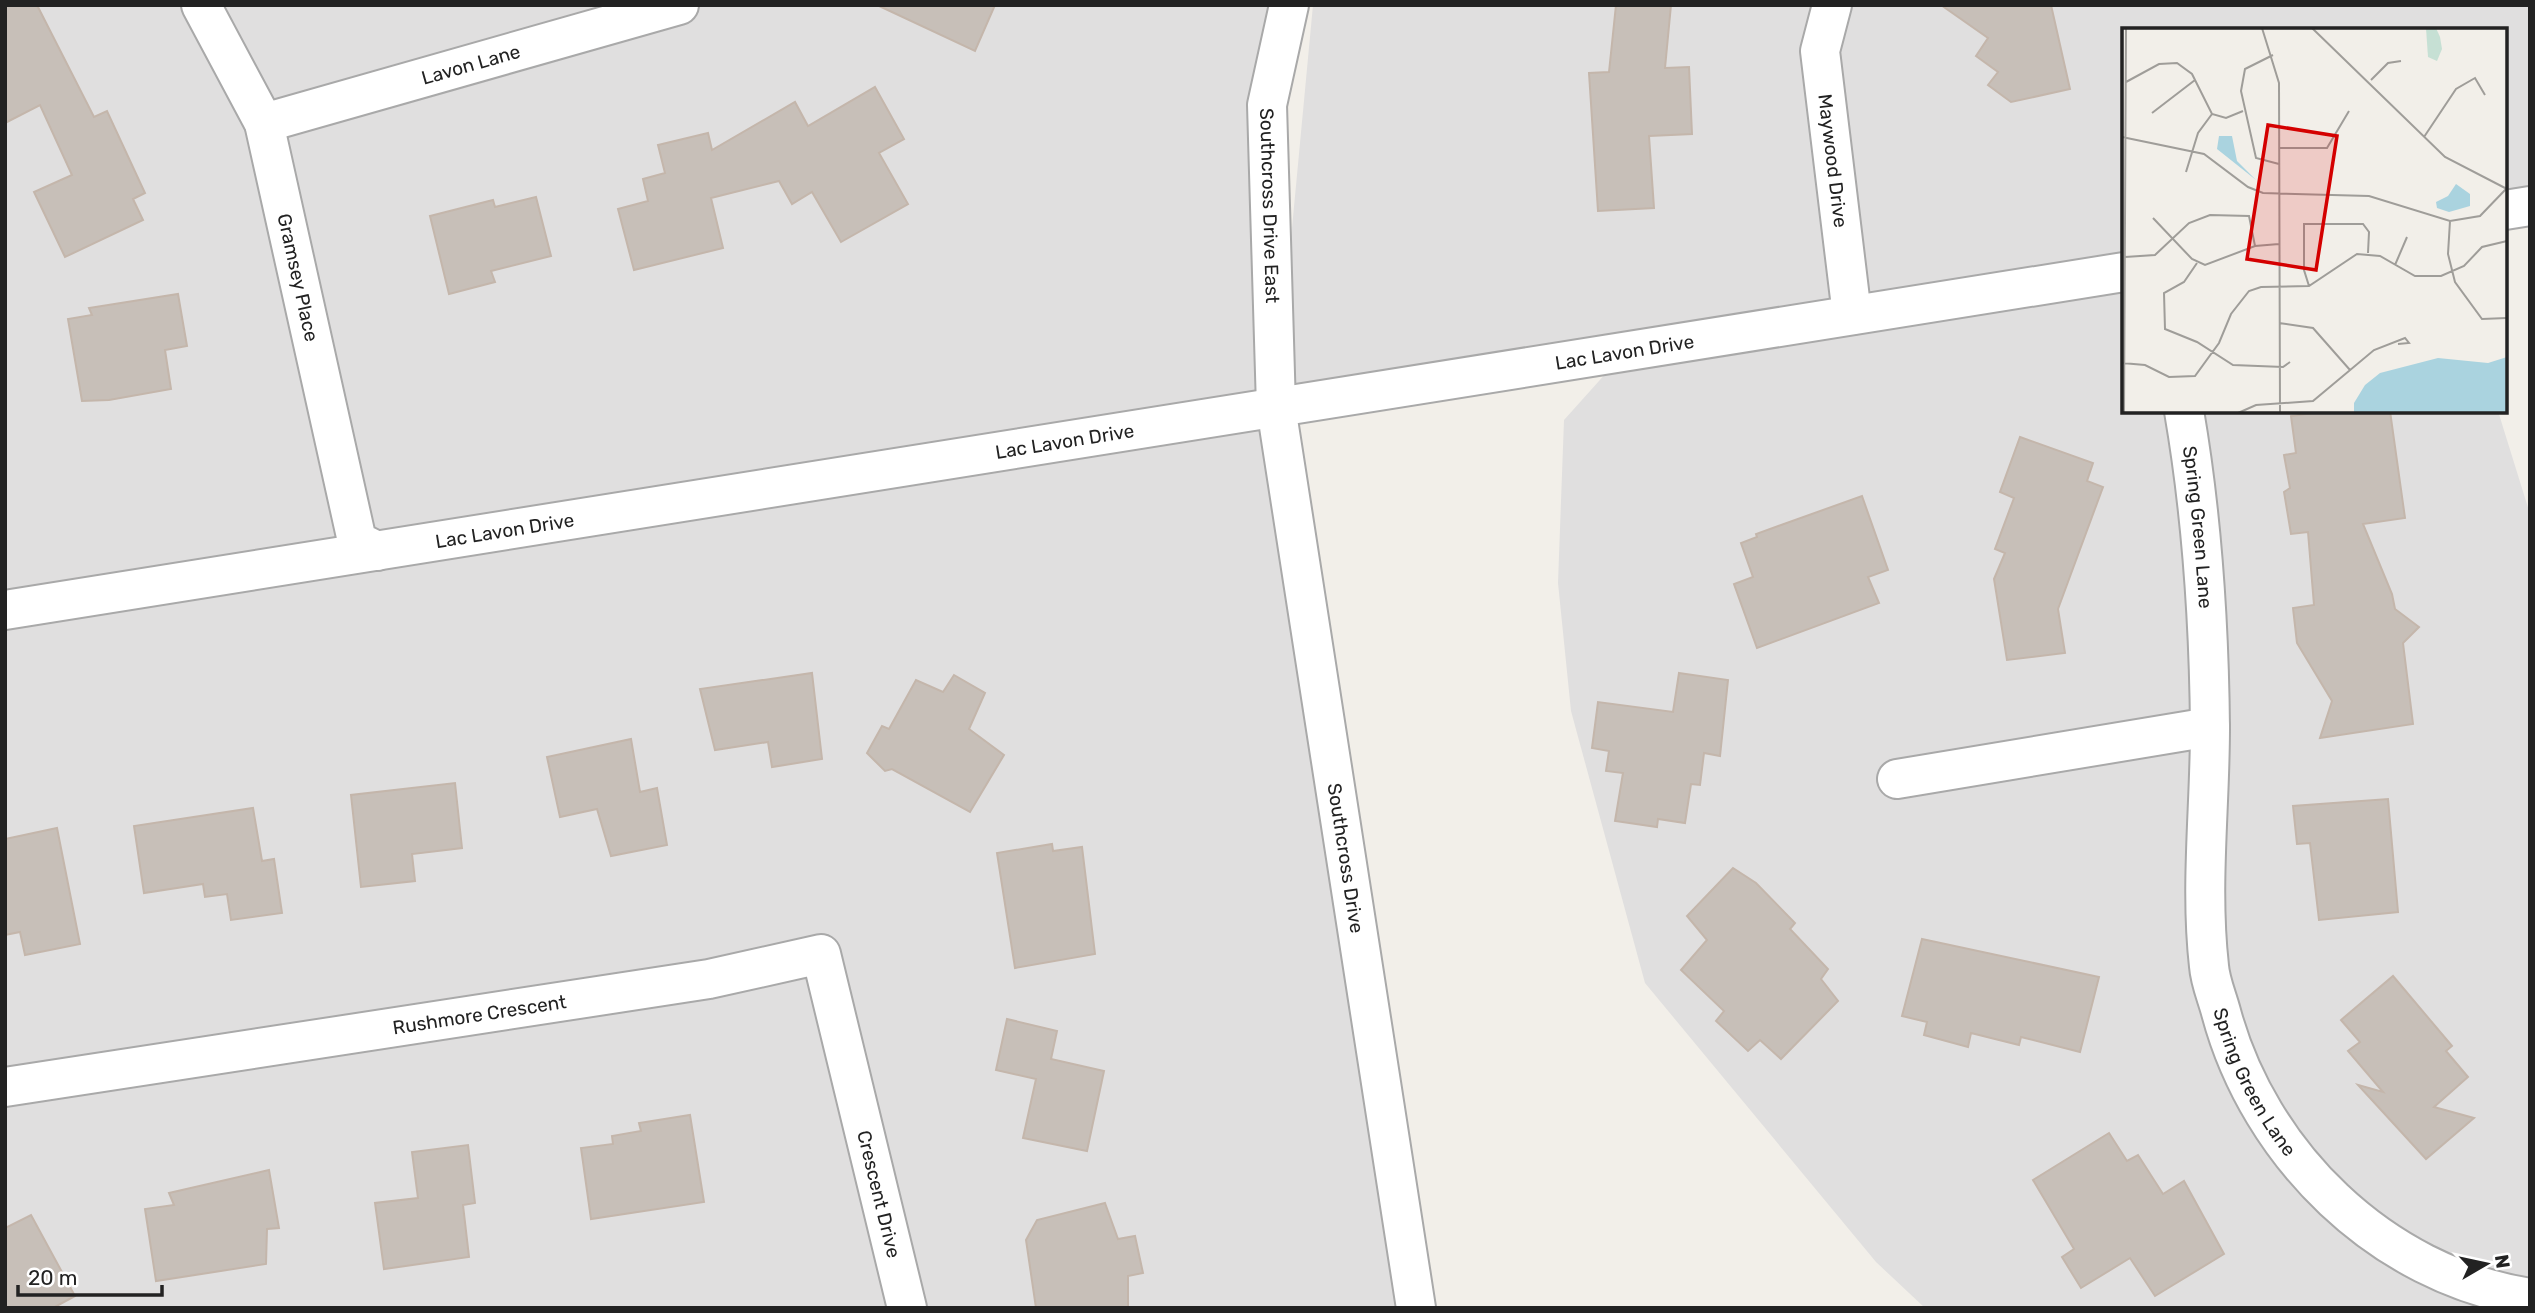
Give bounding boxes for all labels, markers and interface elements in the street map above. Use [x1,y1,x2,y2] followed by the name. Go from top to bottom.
[2122,28,2507,413] inset map
[419,39,523,89] street label: Lavon Lane
[1814,93,1853,229] street label: Maywood Drive
[1256,108,1284,304] street label: Southcross Drive East
[273,211,324,344] street label: Gramsey Place
[1553,329,1696,374] street label: Lac Lavon Drive
[993,419,1136,463] street label: Lac Lavon Drive
[2178,444,2218,609] street label: Spring Green Lane
[434,508,576,553] street label: Lac Lavon Drive
[1323,781,1369,935] street label: Southcross Drive
[391,989,568,1039] street label: Rushmore Crescent
[2209,1005,2301,1161] street label: Spring Green Lane
[853,1128,906,1260] street label: Crescent Drive
[2451,1229,2521,1299] north arrow
[2490,1253,2515,1270] text: N
[18,1254,161,1298] scale bar
[28,1265,77,1290] text: 20 m

